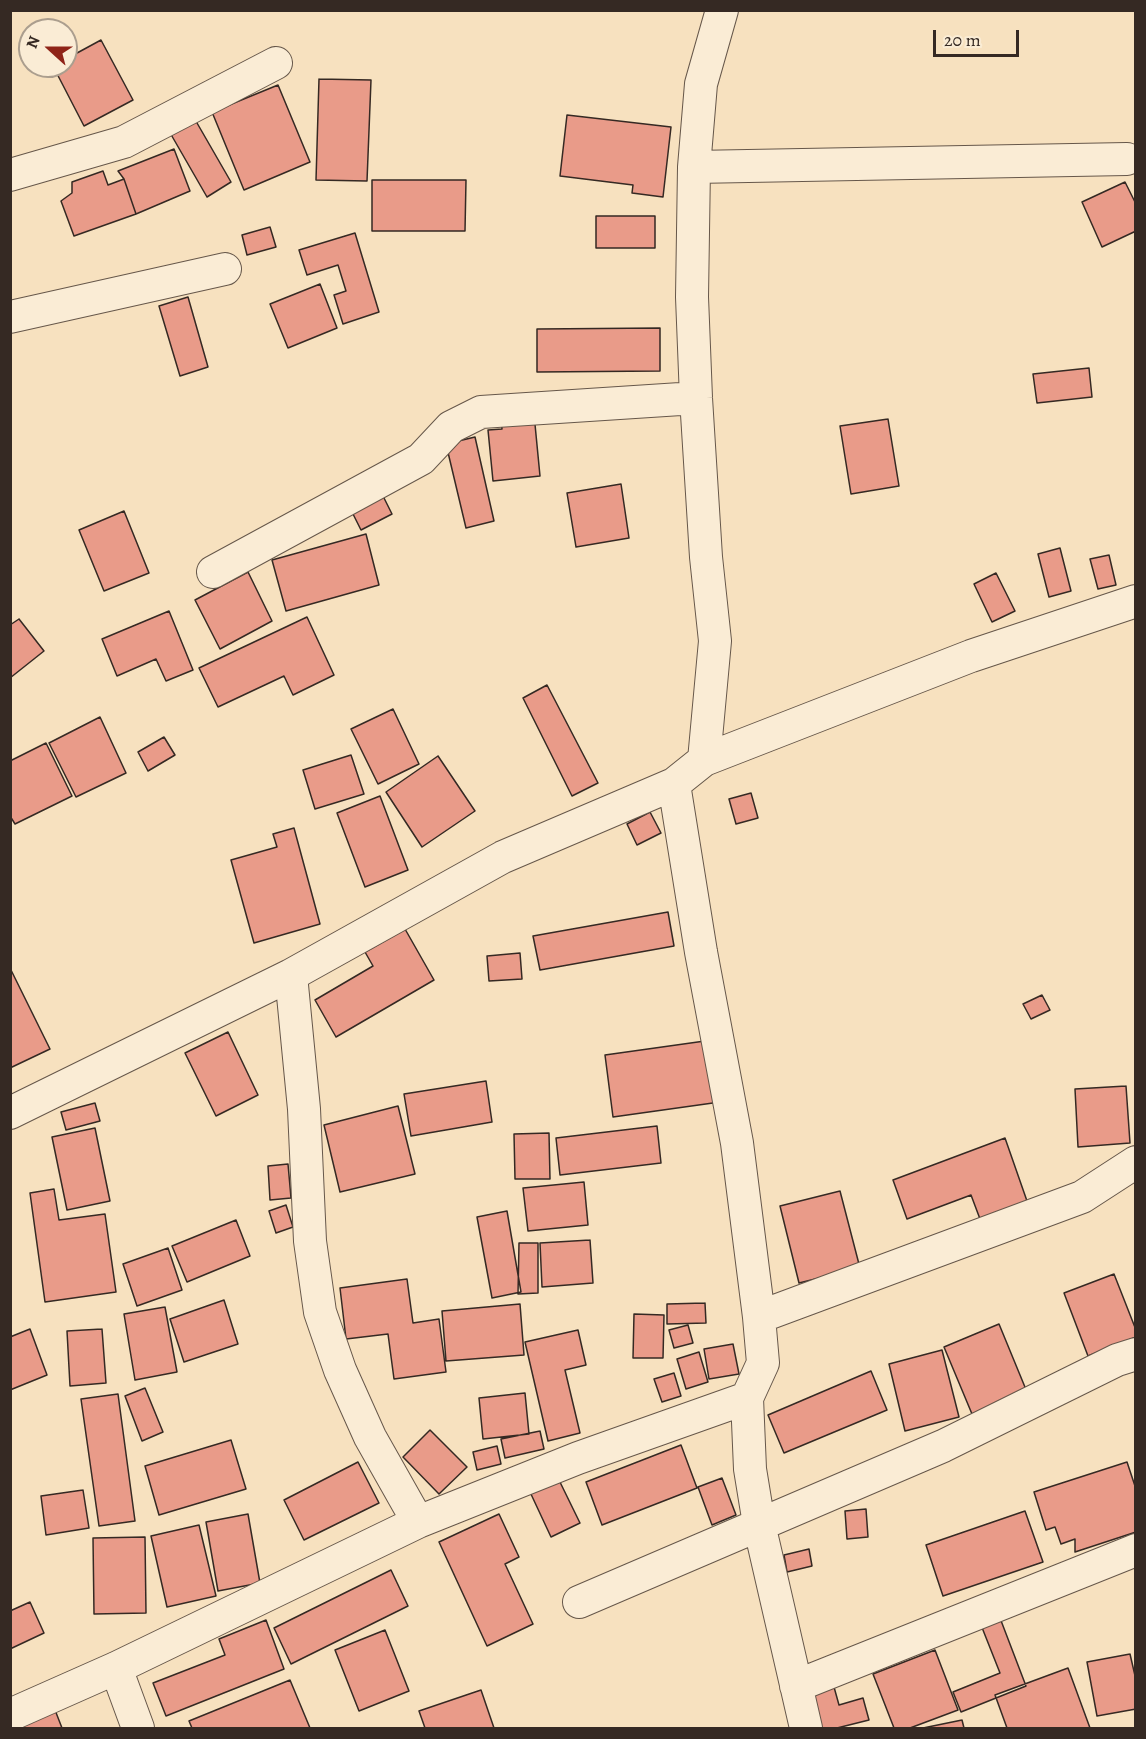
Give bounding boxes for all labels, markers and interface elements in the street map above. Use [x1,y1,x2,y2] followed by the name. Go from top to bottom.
[18,18,78,78] north arrow
[936,18,1022,56] scale bar
[944,28,981,52] text: 20 m
[21,33,45,52] text: N

